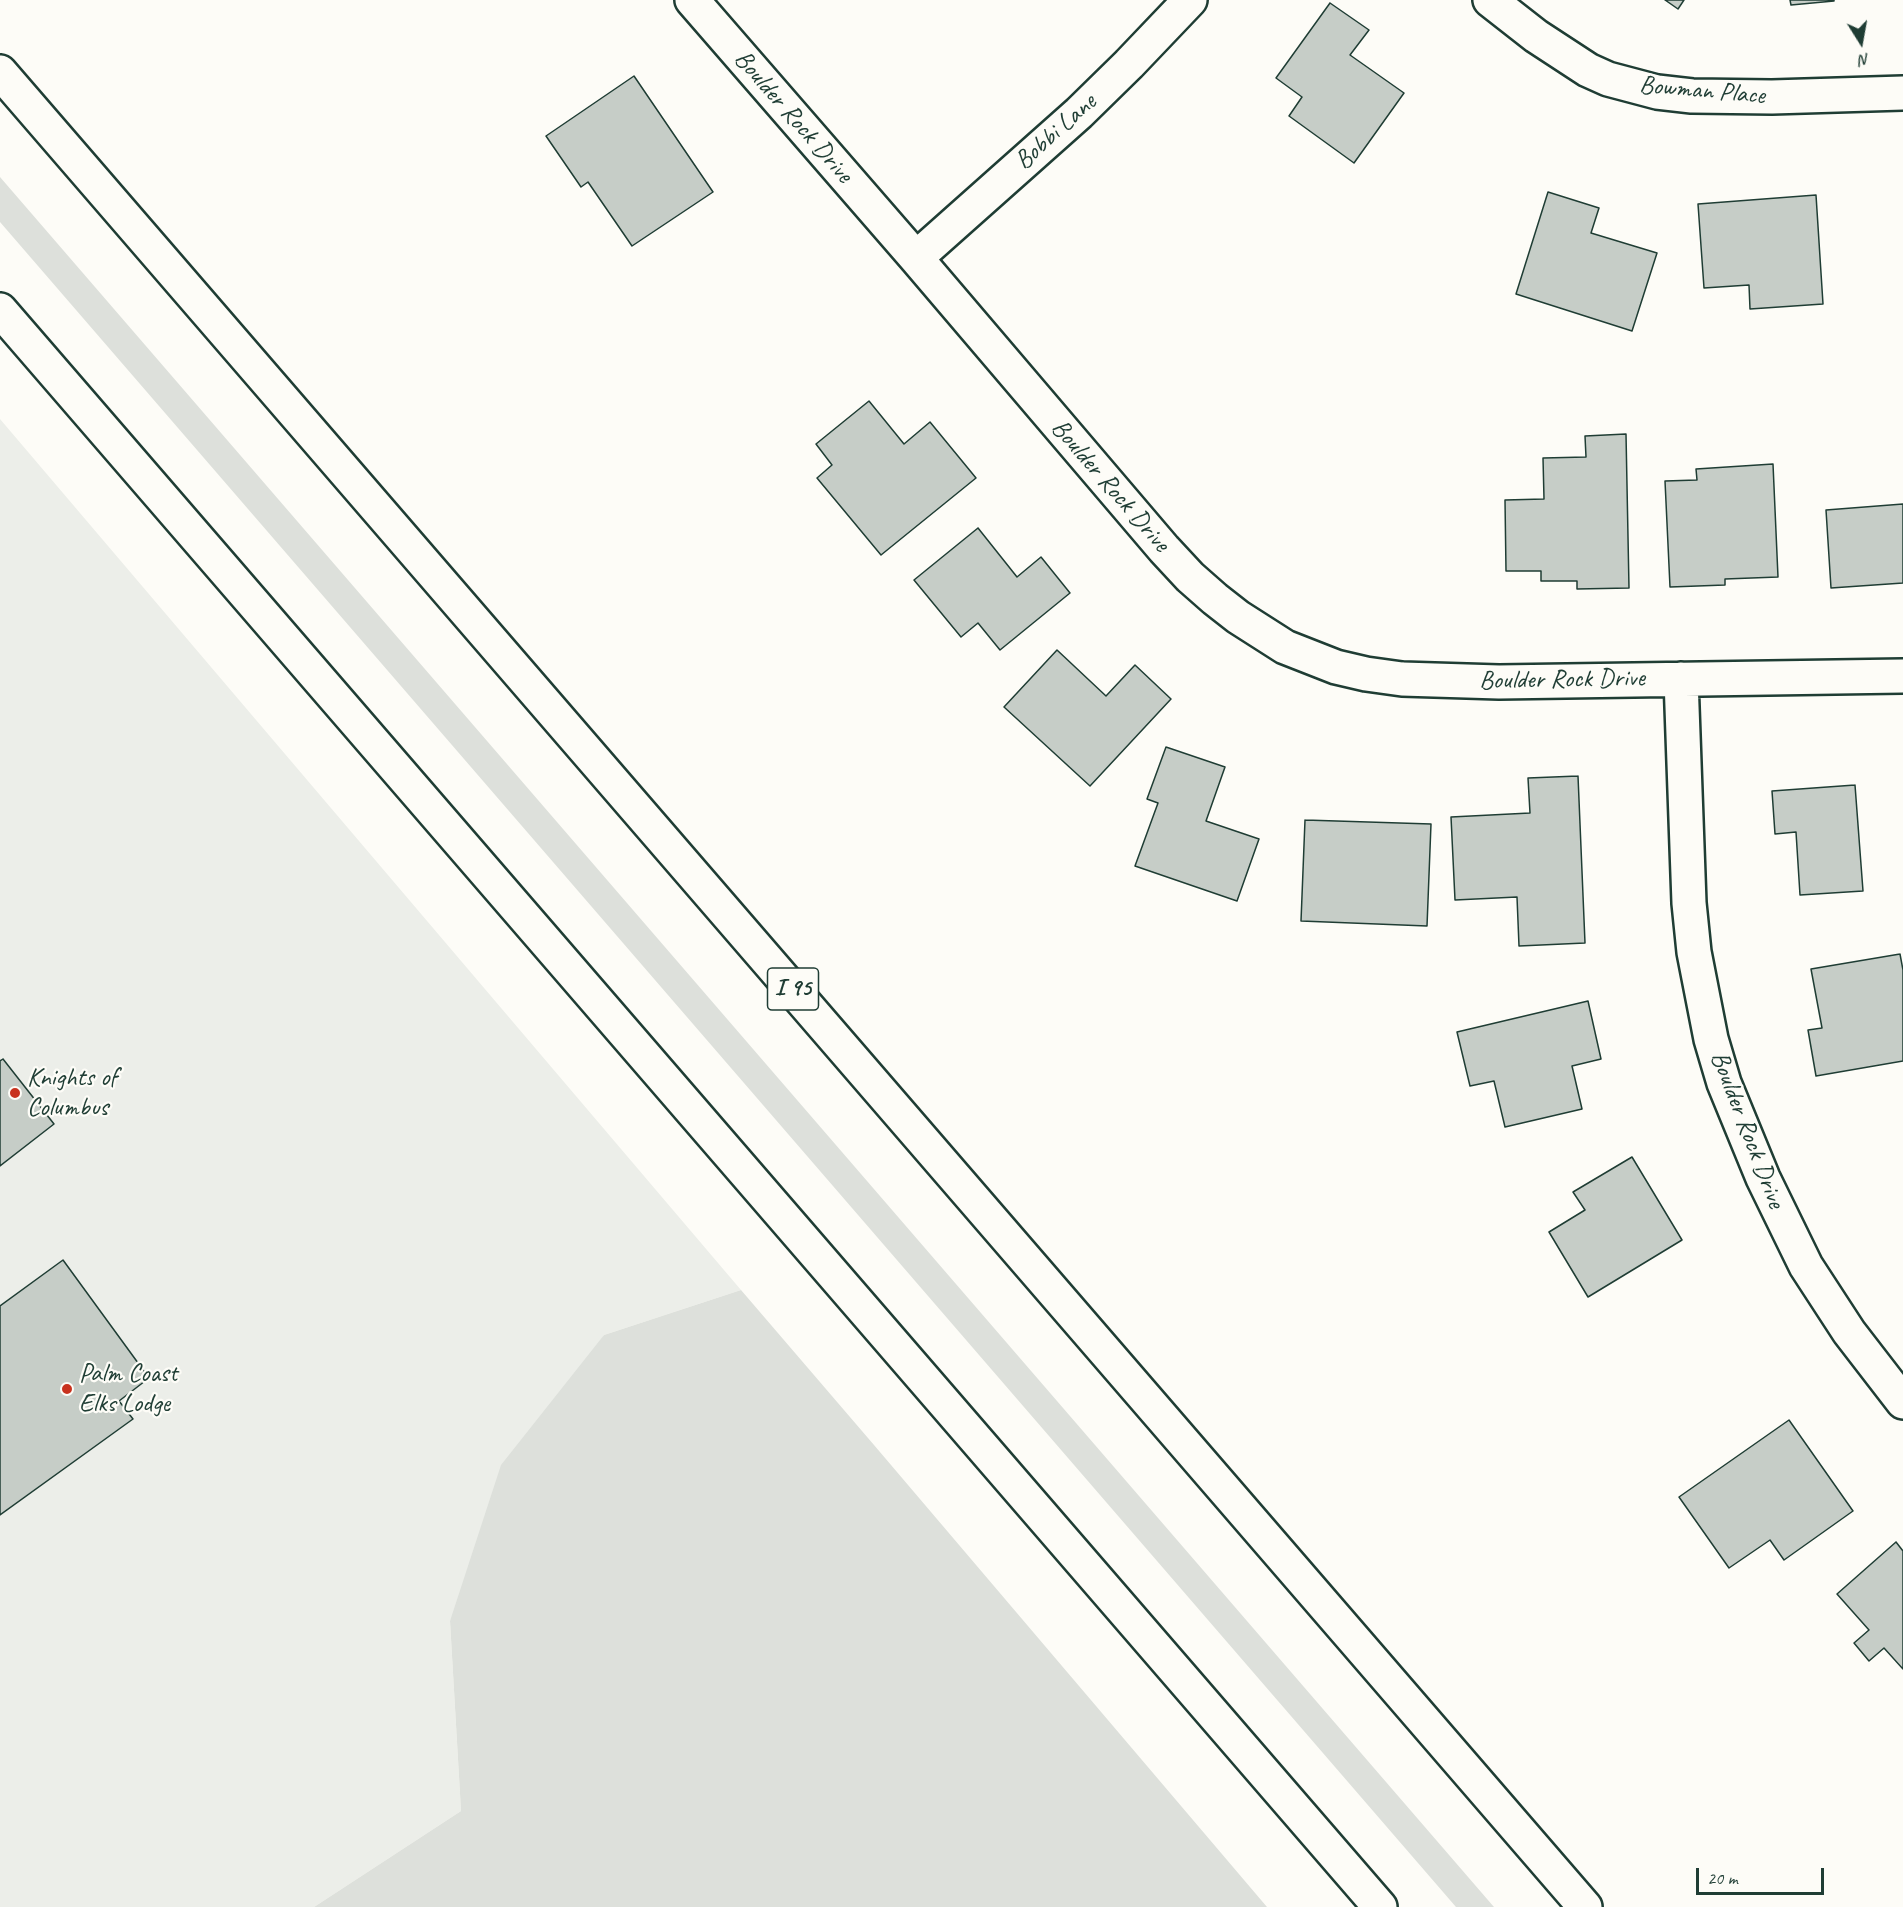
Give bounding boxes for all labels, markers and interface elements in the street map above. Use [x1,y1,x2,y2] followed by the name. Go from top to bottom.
[1831,12,1891,72] north arrow
[727,44,859,190] street label: Boulder Rock Drive
[1858,49,1871,70] text: N
[1638,70,1766,112] street label: Bowman Place
[1009,87,1103,177] street label: Bobbi Lane
[1044,413,1176,559] street label: Boulder Rock Drive
[1479,663,1645,697] street label: Boulder Rock Drive
[768,968,818,1010] road number: I 95
[1703,1047,1791,1213] street label: Boulder Rock Drive
[27,1062,117,1124] place label: Knights of Columbus
[8,1086,22,1100] marker: Knights of Columbus
[79,1358,177,1420] place label: Palm Coast Elks Lodge
[60,1382,74,1396] marker: Palm Coast Elks Lodge
[1699,1856,1826,1894] scale bar
[1707,1867,1738,1889] text: 20 m

